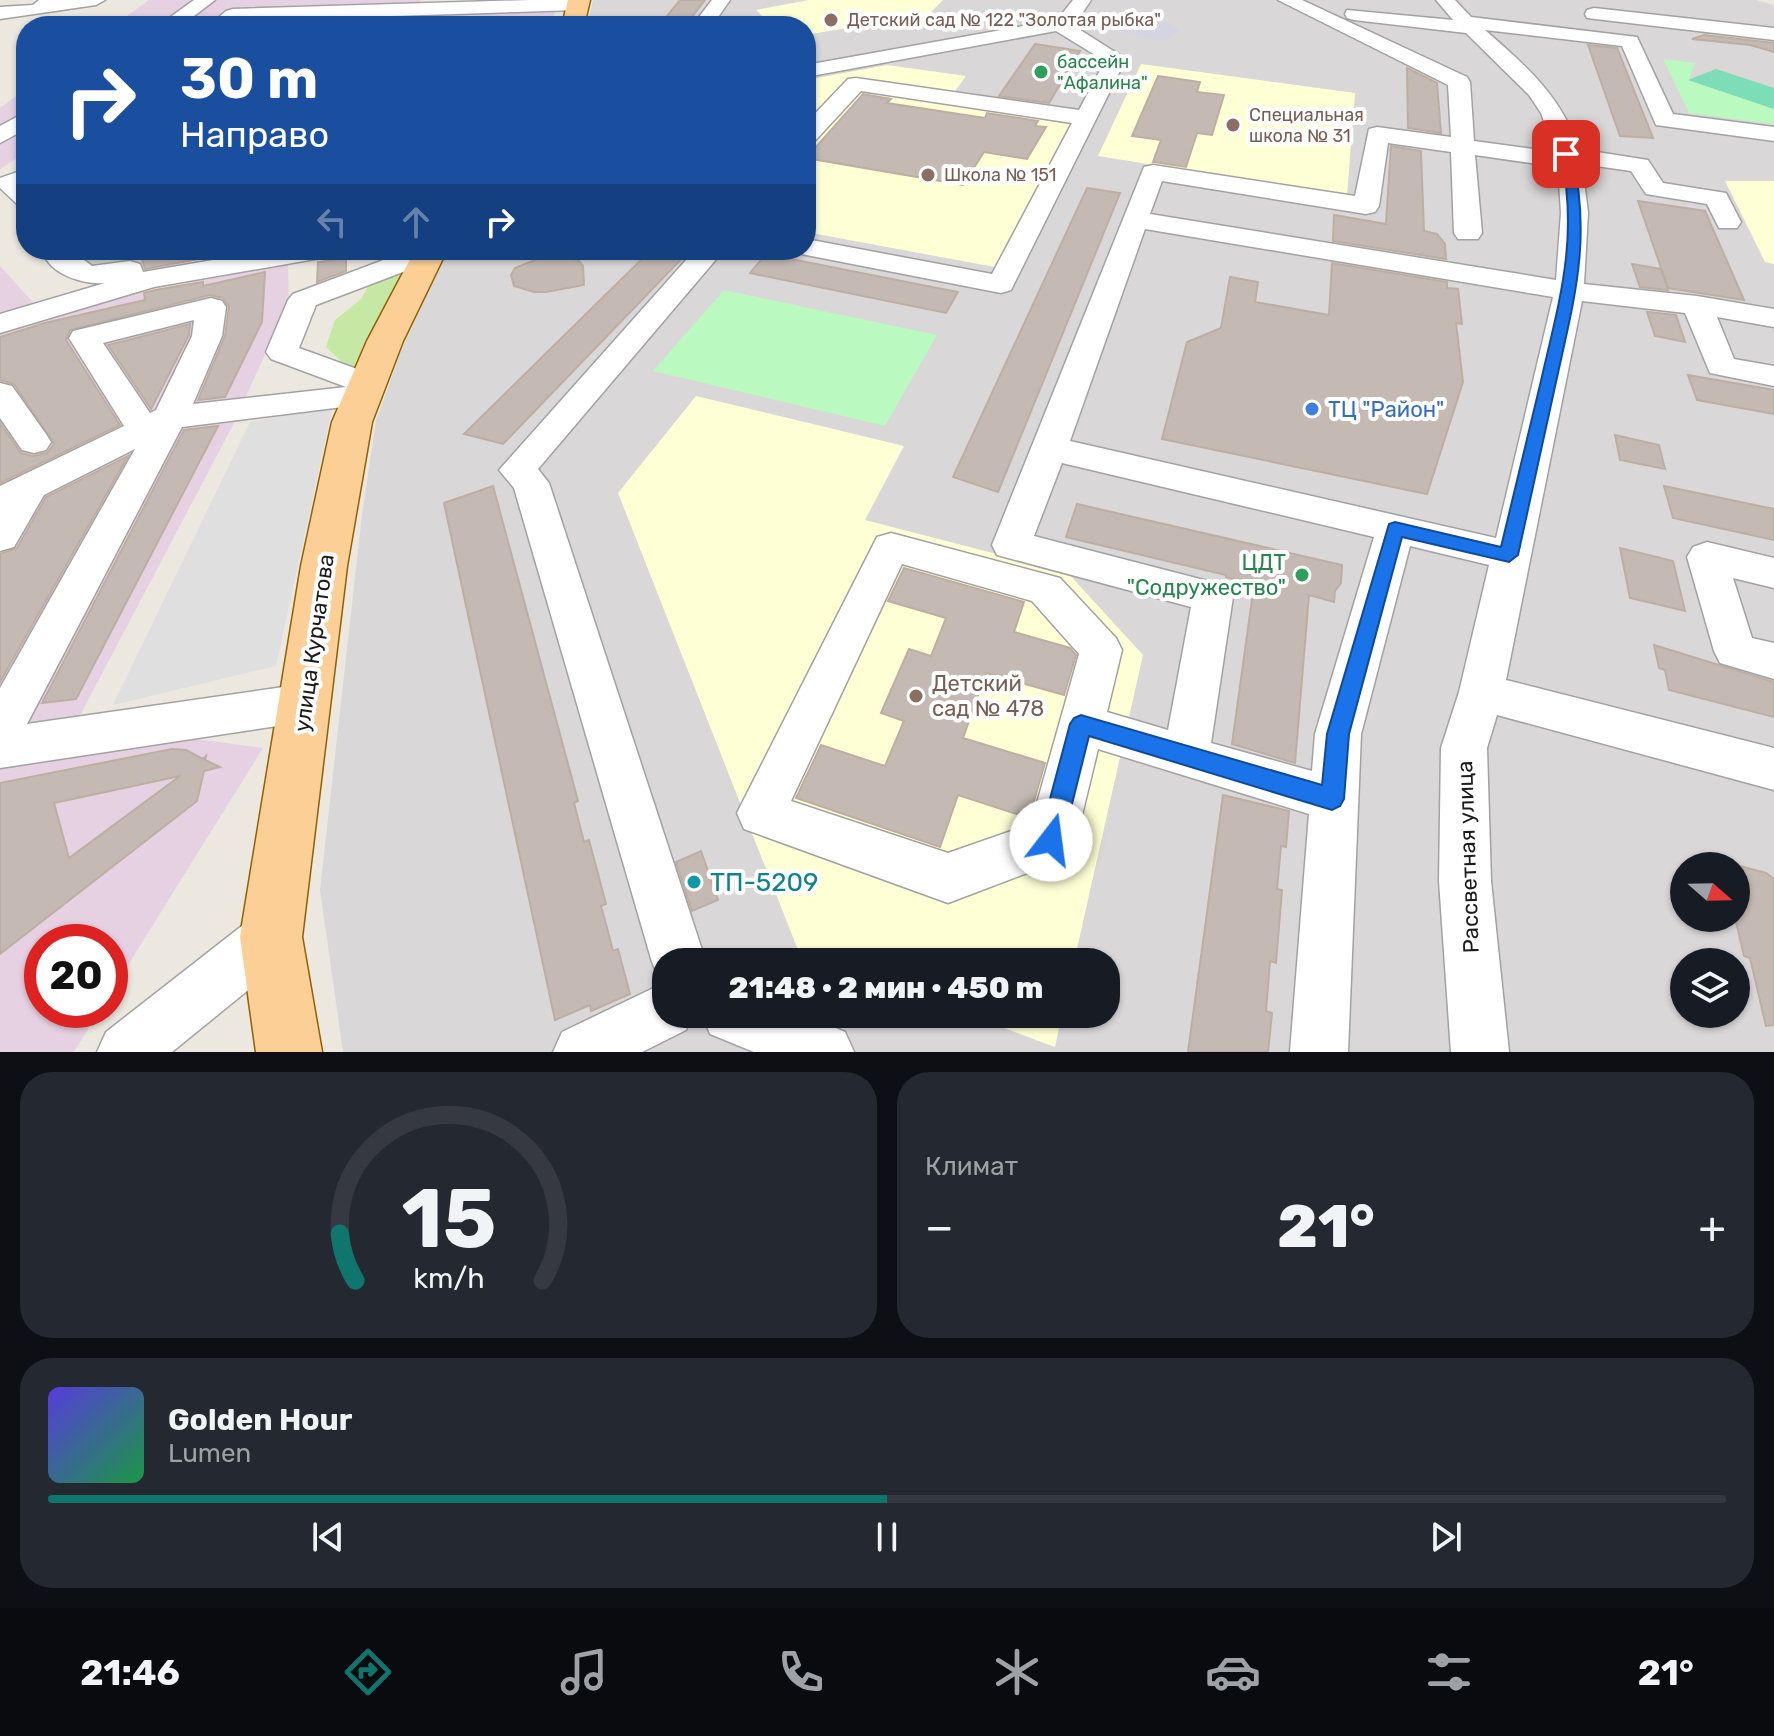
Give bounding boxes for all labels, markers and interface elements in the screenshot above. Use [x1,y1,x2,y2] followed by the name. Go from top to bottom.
[847,9,1161,31] place label: Детский сад № 122 "Золотая рыбка"
[822,11,840,29] marker: Детский сад № 122 "Золотая рыбка"
[180,46,318,112] text: 30 m
[48,48,152,152] icon: right
[1057,51,1148,94] place label: бассейн "Афалина"
[1032,63,1050,81] marker: бассейн "Афалина"
[1249,104,1364,147] place label: Специальная школа № 31
[180,113,329,156] text: Направо
[1224,116,1242,134] marker: Специальная школа № 31
[1532,120,1600,188] pin
[1544,132,1588,176] icon: arrive
[944,164,1056,186] place label: Школа № 151
[919,166,937,184] marker: Школа № 151
[310,200,354,244] icon: left
[394,200,438,244] icon: ahead
[478,200,522,244] icon: right
[1328,396,1444,423] place label: ТЦ "Район"
[1303,400,1321,418] marker: ТЦ "Район"
[1127,549,1286,601] place label: ЦДТ "Содружество"
[288,552,340,734] street label: улица Курчатова
[1293,566,1311,584] marker: ЦДТ "Содружество"
[932,670,1044,722] place label: Детский сад № 478
[907,687,925,705] marker: Детский сад № 478
[1451,760,1485,954] street label: Рассветная улица
[1009,798,1093,882] position arrow
[1670,852,1750,932] north arrow
[1670,852,1750,1028] map controls
[710,867,818,898] place label: ТП-5209
[685,873,703,891] marker: ТП-5209
[24,924,128,1028] speed limit sign: 20
[1670,948,1750,1028] button: layers
[729,970,1043,1006] text: 21:48 · 2 мин · 450 m
[925,1151,1018,1182] text: Климат
[401,1169,496,1268] text: 15
[1277,1191,1375,1262] text: 21°
[925,1201,954,1253] text: −
[1699,1201,1726,1253] text: +
[413,1261,484,1295] text: km/h
[168,1402,352,1438] text: Golden Hour
[168,1438,251,1469] text: Lumen
[306,1515,350,1559] icon: previous
[865,1515,909,1559] icon: pause
[1424,1515,1468,1559] icon: next
[340,1644,396,1700] icon: directions
[556,1644,612,1700] icon: music
[773,1644,829,1700] icon: phone
[989,1644,1045,1700] icon: climate
[1205,1644,1261,1700] icon: car
[1421,1644,1477,1700] icon: filters
[80,1651,180,1694] text: 21:46
[1638,1651,1694,1694] text: 21°

